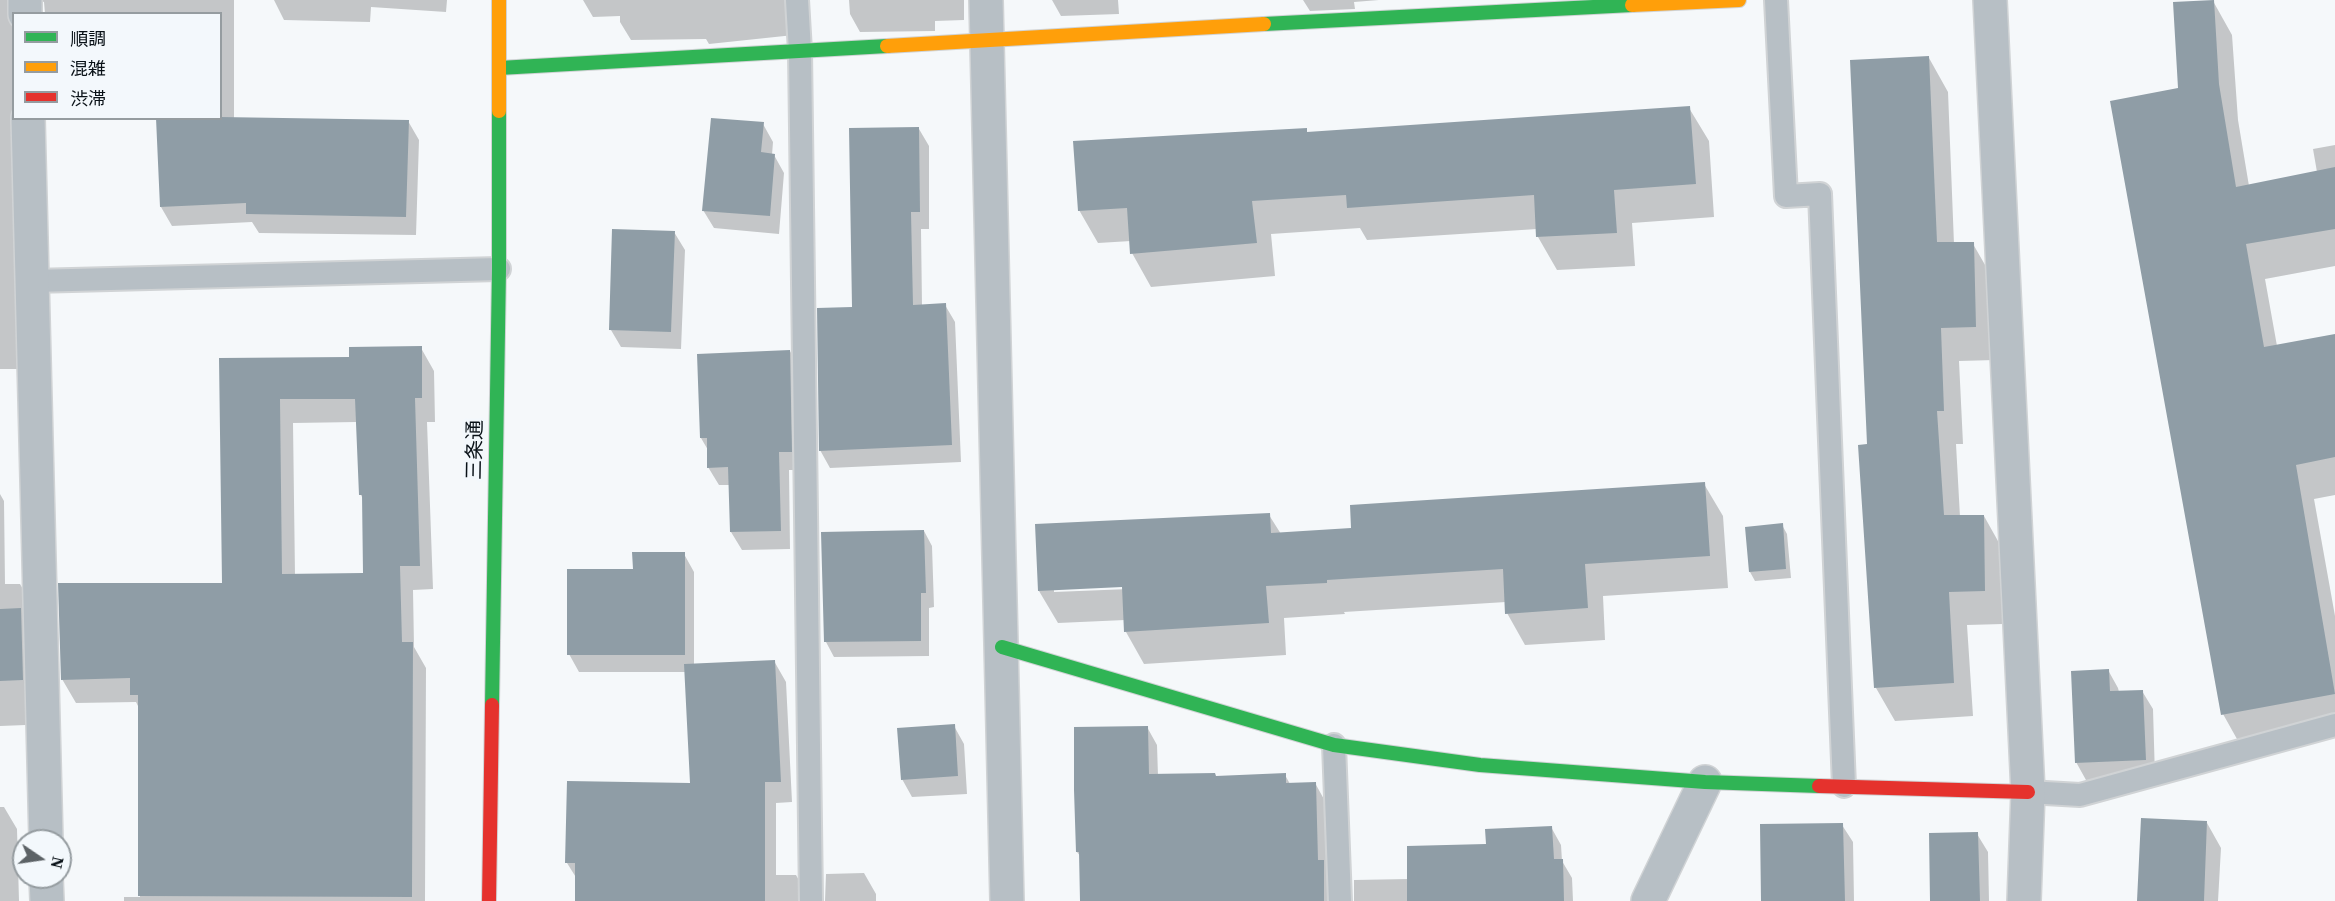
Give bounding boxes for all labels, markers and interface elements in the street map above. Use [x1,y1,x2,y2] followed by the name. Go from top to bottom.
[12,12,222,120] legend
[70,26,106,51] text: 順調
[70,56,106,81] text: 混雑
[70,86,106,111] text: 渋滞
[463,420,489,480] street label: 三条通
[12,829,72,889] north arrow
[46,854,70,871] text: N

